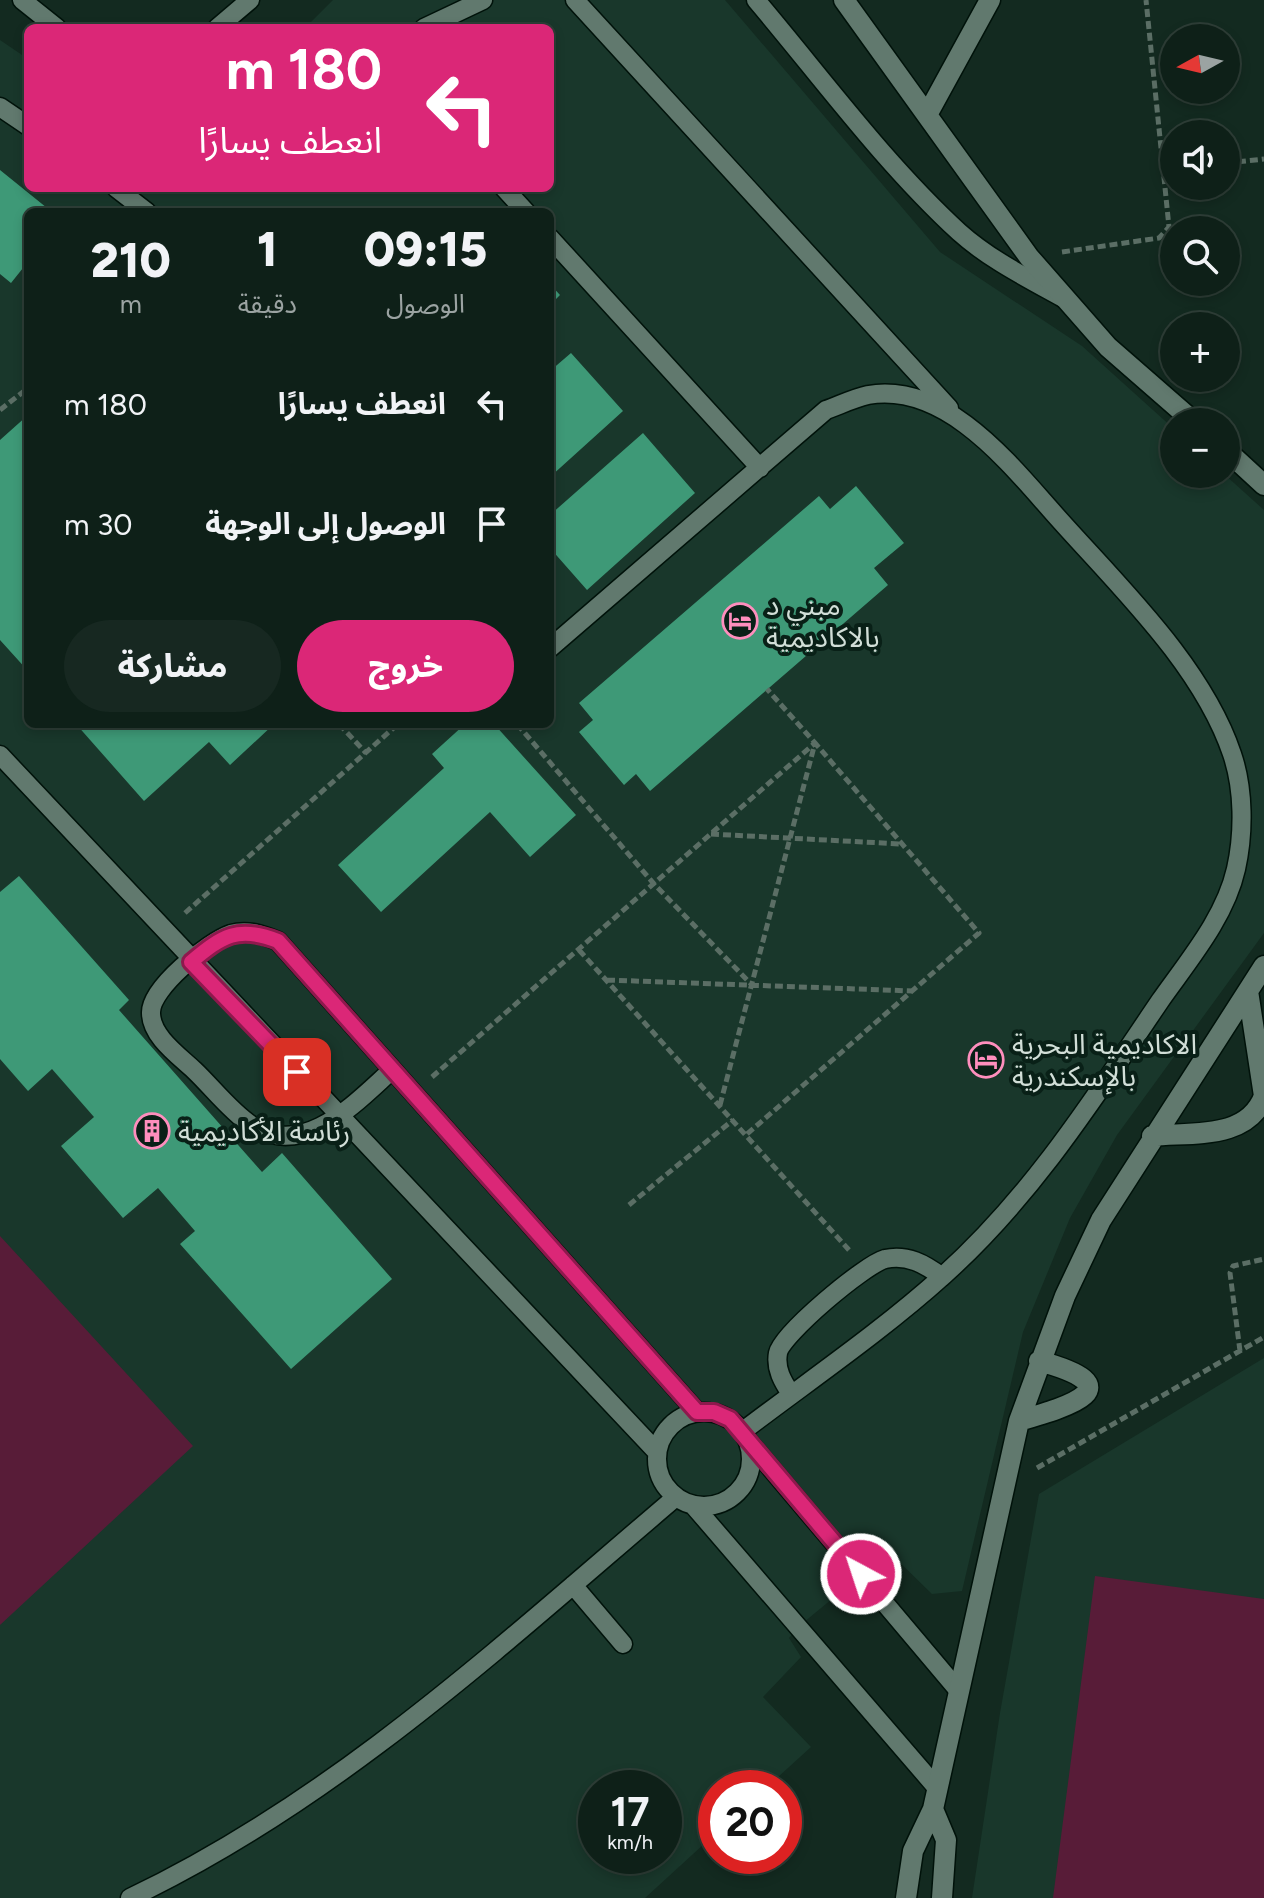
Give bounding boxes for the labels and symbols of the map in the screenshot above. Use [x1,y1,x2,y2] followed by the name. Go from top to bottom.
[1160,24,1240,104] north arrow
[766,588,880,654] place label: مبني د بالاكاديمية
[721,602,759,640] hotel icon: مبني د بالاكاديمية
[1012,1027,1197,1095] place label: الاكاديمية البحرية بالإسكندرية
[263,1038,331,1106] pin
[967,1041,1005,1079] hotel icon: الاكاديمية البحرية بالإسكندرية
[133,1112,171,1150] building icon: رئاسة الأكاديمية
[178,1114,350,1148] place label: رئاسة الأكاديمية
[819,1532,903,1616] position arrow
[698,1770,802,1874] speed limit sign: 20

